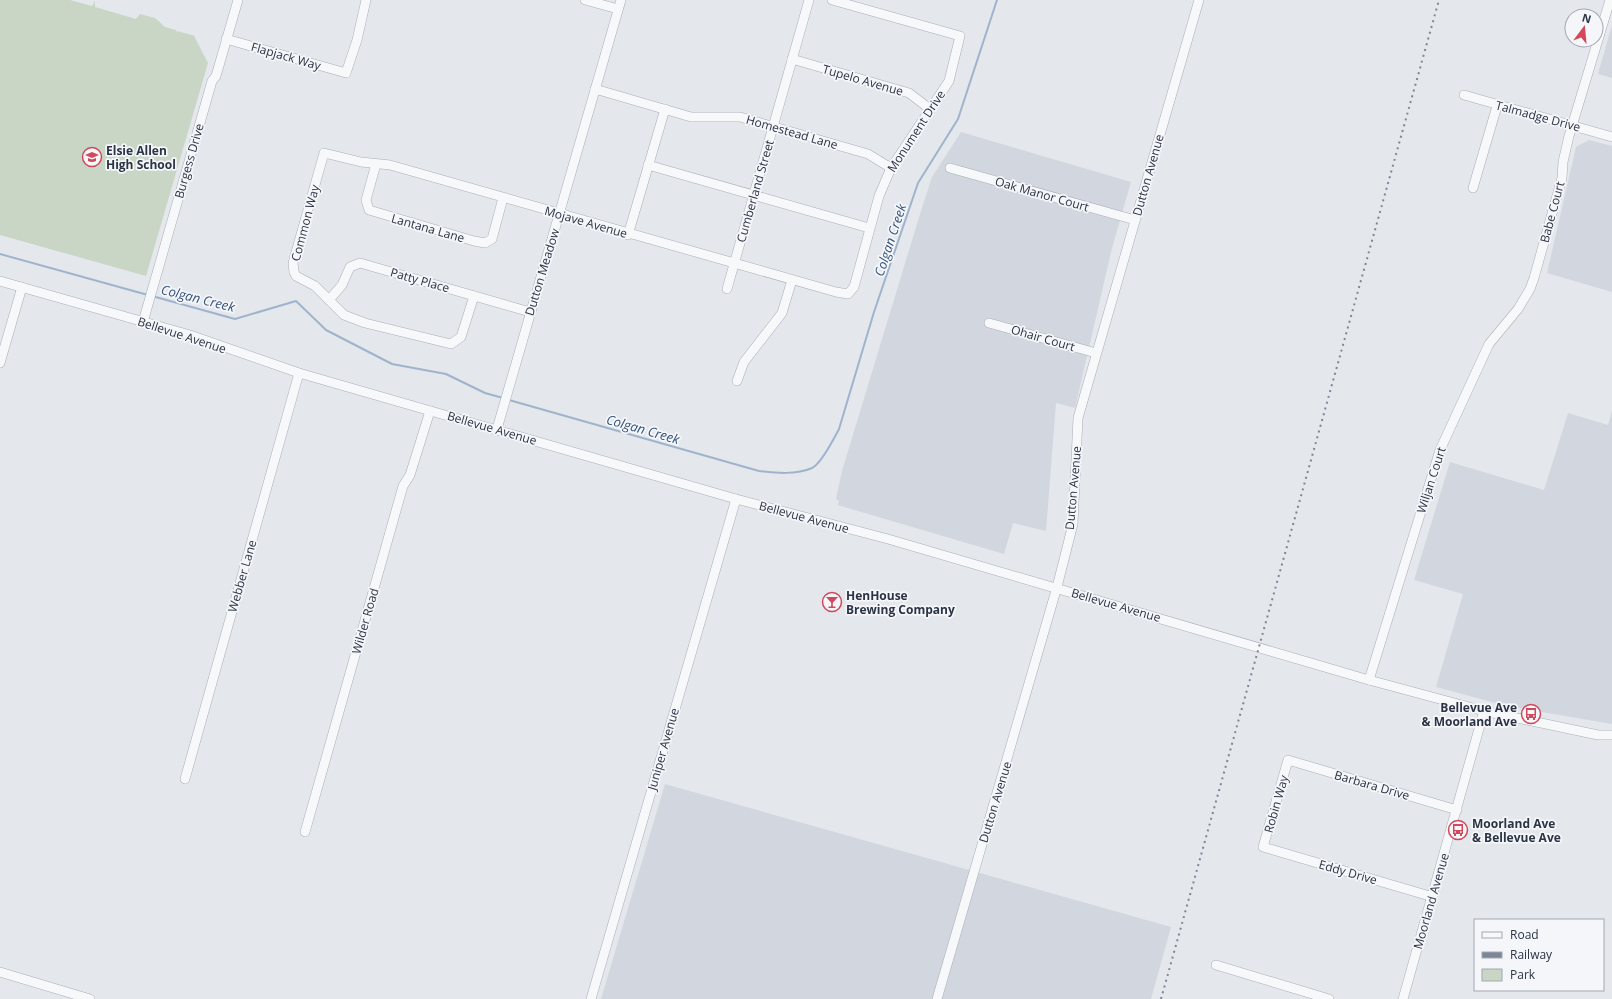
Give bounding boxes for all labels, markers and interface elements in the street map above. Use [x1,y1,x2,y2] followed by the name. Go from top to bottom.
[1564,8,1604,48] north arrow
[1581,9,1593,26] text: N
[249,38,324,74] street label: Flapjack Way
[821,60,906,100] street label: Tupelo Avenue
[883,86,949,175] street label: Monument Drive
[1494,97,1583,136] street label: Talmadge Drive
[744,111,840,153] street label: Homestead Lane
[170,121,208,200] street label: Burgess Drive
[1128,132,1168,218] street label: Dutton Avenue
[732,138,778,244] street label: Cumberland Street
[106,142,176,173] place label: Elsie Allen High School
[81,146,103,168] school or university icon: Elsie Allen High School
[993,172,1091,216] street label: Oak Manor Court
[1536,179,1568,245] street label: Babe Court
[287,182,324,263] street label: Common Way
[870,201,910,279] water label: Colgan Creek
[543,202,630,242] street label: Mojave Avenue
[389,209,467,247] street label: Lantana Lane
[521,226,564,318] street label: Dutton Meadow
[388,263,452,297] street label: Patty Place
[159,280,237,316] water label: Colgan Creek
[135,313,229,357] street label: Bellevue Avenue
[1009,321,1077,355] street label: Ohair Court
[445,407,539,449] street label: Bellevue Avenue
[604,410,682,448] water label: Colgan Creek
[1061,445,1085,531] street label: Dutton Avenue
[1412,445,1450,515] street label: Wiljan Court
[757,497,851,537] street label: Bellevue Avenue
[224,538,260,614] street label: Webber Lane
[1069,584,1163,626] street label: Bellevue Avenue
[347,586,383,656] street label: Wilder Road
[846,587,955,618] place label: HenHouse Brewing Company
[821,591,843,613] bar icon: HenHouse Brewing Company
[1422,699,1517,730] place label: Bellevue Ave & Moorland Ave
[1520,703,1542,725] bus stop icon: Bellevue Ave & Moorland Ave
[643,706,683,793] street label: Juniper Avenue
[975,759,1015,845] street label: Dutton Avenue
[1332,766,1412,804] street label: Barbara Drive
[1260,772,1293,835] street label: Robin Way
[1472,815,1561,846] place label: Moorland Ave & Bellevue Ave
[1447,819,1469,841] bus stop icon: Moorland Ave & Bellevue Ave
[1409,851,1453,951] street label: Moorland Avenue
[1317,856,1379,888] street label: Eddy Drive
[1474,919,1604,991] legend
[1510,926,1539,943] text: Road
[1510,946,1553,963] text: Railway
[1510,966,1536,983] text: Park

